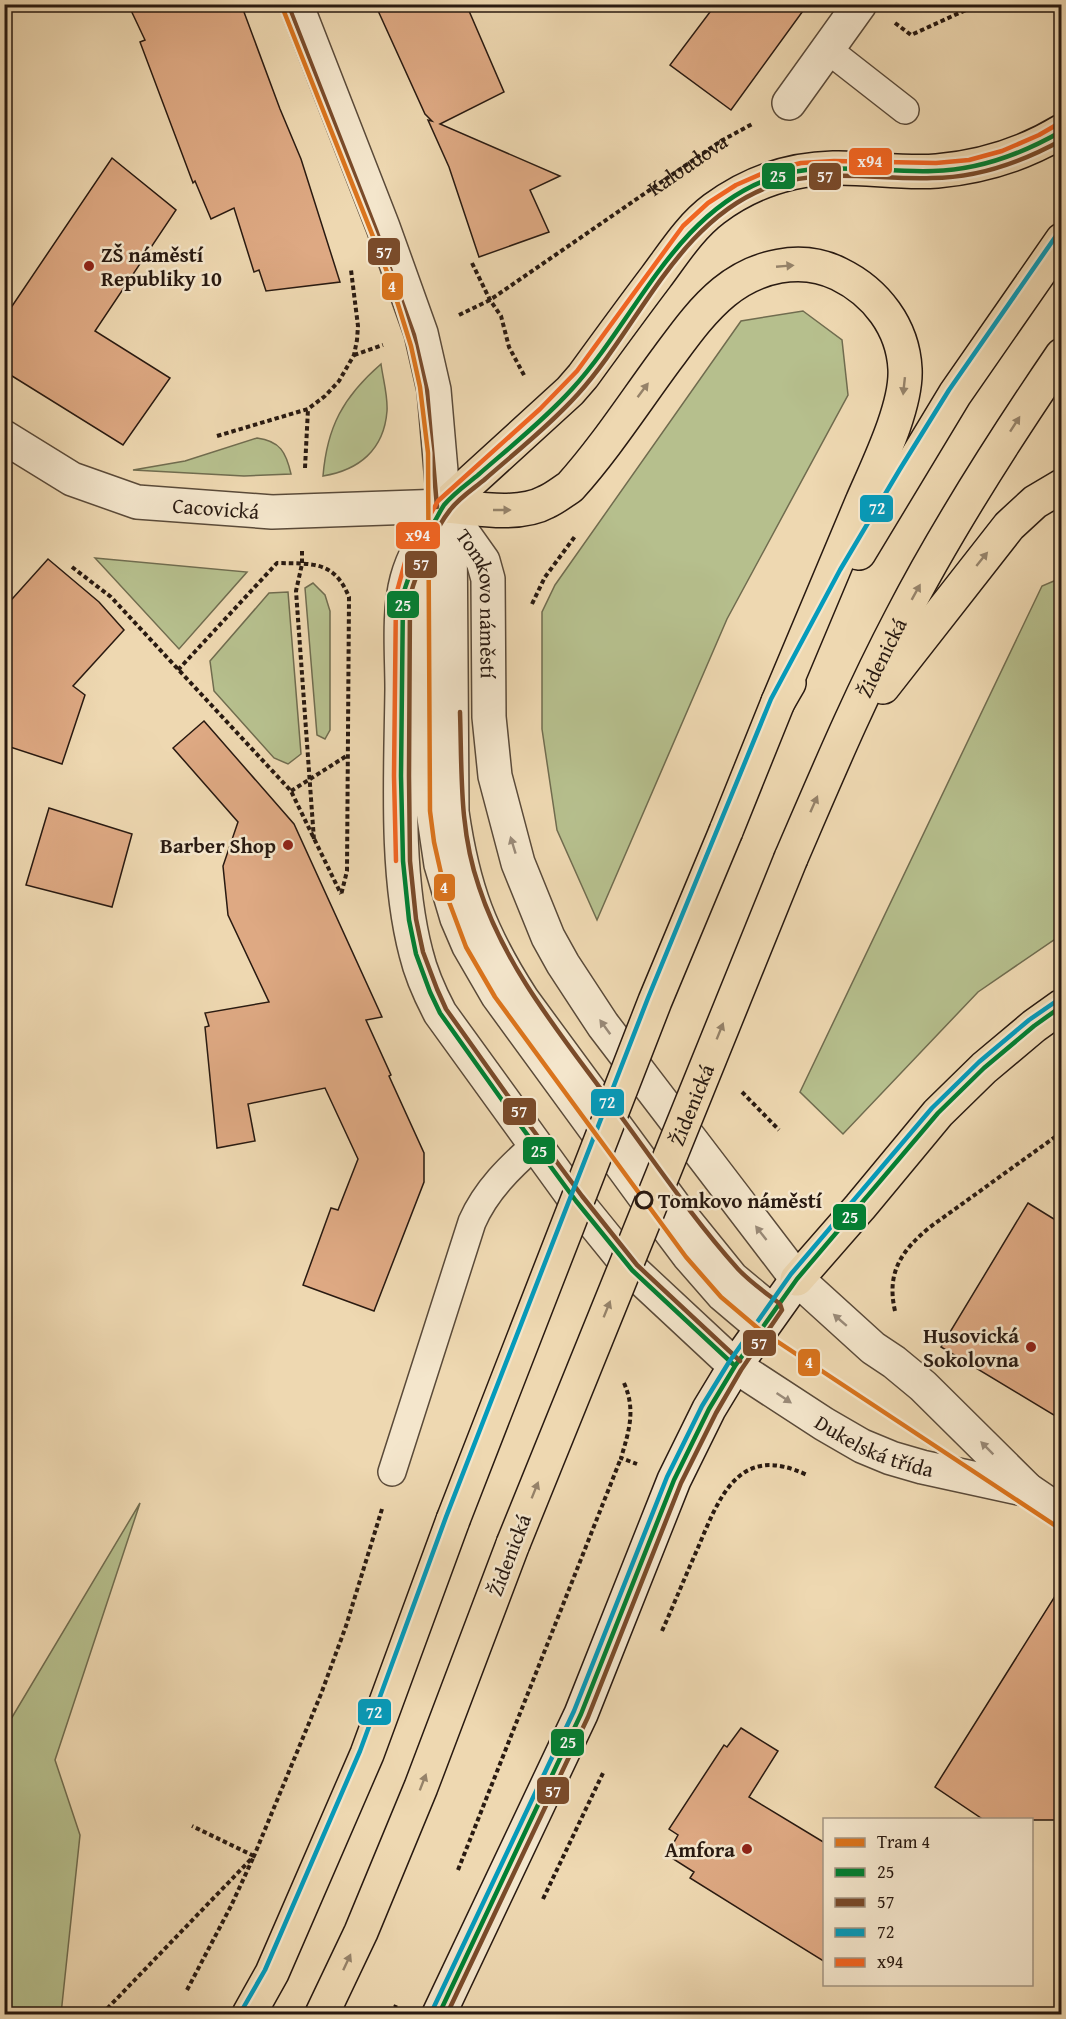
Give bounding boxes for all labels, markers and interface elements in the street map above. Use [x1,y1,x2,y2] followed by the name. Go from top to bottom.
[641,125,733,203] street label: Kaloudova
[848,147,893,176] line badge: x94
[857,149,883,173] text: x94
[761,162,796,190] line badge: 25
[808,162,842,191] line badge: 57
[770,164,786,188] text: 25
[817,164,833,188] text: 57
[367,237,401,266] line badge: 57
[101,239,222,294] place label: ZŠ náměstí Republiky 10
[376,240,392,264] text: 57
[82,259,96,273] marker: ZŠ náměstí Republiky 10
[775,261,794,271] one-way arrow
[381,272,404,301] line badge: 4
[388,274,396,298] text: 4
[899,377,908,396] one-way arrow
[637,383,649,398] one-way arrow
[1009,416,1020,432] one-way arrow
[171,489,260,527] street label: Cacovická
[859,494,894,523] line badge: 72
[869,496,885,520] text: 72
[492,505,511,515] one-way arrow
[395,521,441,550] line badge: x94
[449,522,504,680] street label: Tomkovo náměstí
[405,523,431,547] text: x94
[404,550,438,579] line badge: 57
[975,551,988,567] one-way arrow
[413,552,429,576] text: 57
[911,583,921,600] one-way arrow
[386,590,420,619] line badge: 25
[395,593,411,617] text: 25
[849,612,914,702] street label: Židenická
[810,795,820,813] one-way arrow
[160,830,276,861] place label: Barber Shop
[508,836,517,854] one-way arrow
[281,838,295,852] marker: Barber Shop
[433,873,456,902] line badge: 4
[440,875,448,899] text: 4
[600,1020,612,1035] one-way arrow
[715,1021,725,1039] one-way arrow
[661,1059,721,1150] street label: Židenická
[590,1088,625,1117] line badge: 72
[599,1090,615,1114] text: 72
[502,1097,537,1126] line badge: 57
[511,1099,527,1123] text: 57
[522,1136,556,1165] line badge: 25
[531,1139,547,1163] text: 25
[658,1185,823,1216] place label: Tomkovo náměstí
[635,1191,653,1209] marker: Tomkovo náměstí
[832,1203,867,1231] line badge: 25
[842,1205,858,1229] text: 25
[755,1225,768,1241] one-way arrow
[603,1299,613,1317] one-way arrow
[833,1314,848,1327] one-way arrow
[923,1320,1019,1375] place label: Husovická Sokolovna
[742,1329,777,1357] line badge: 57
[751,1331,767,1355] text: 57
[1024,1340,1038,1354] marker: Husovická Sokolovna
[797,1348,821,1377] line badge: 4
[805,1350,813,1374] text: 4
[776,1392,792,1403] one-way arrow
[809,1407,936,1485] street label: Dukelská třída
[980,1440,994,1455] one-way arrow
[530,1480,540,1498] one-way arrow
[479,1510,539,1600] street label: Židenická
[357,1698,392,1726] line badge: 72
[366,1700,382,1724] text: 72
[550,1728,585,1757] line badge: 25
[560,1730,576,1754] text: 25
[419,1773,428,1791] one-way arrow
[536,1776,570,1805] line badge: 57
[545,1779,561,1803] text: 57
[823,1818,1033,1986] legend
[877,1828,930,1855] text: Tram 4
[665,1834,735,1865] place label: Amfora
[740,1842,754,1856] marker: Amfora
[877,1858,894,1885] text: 25
[877,1888,894,1915] text: 57
[877,1918,894,1945] text: 72
[877,1948,904,1975] text: x94
[343,1953,352,1970] one-way arrow

